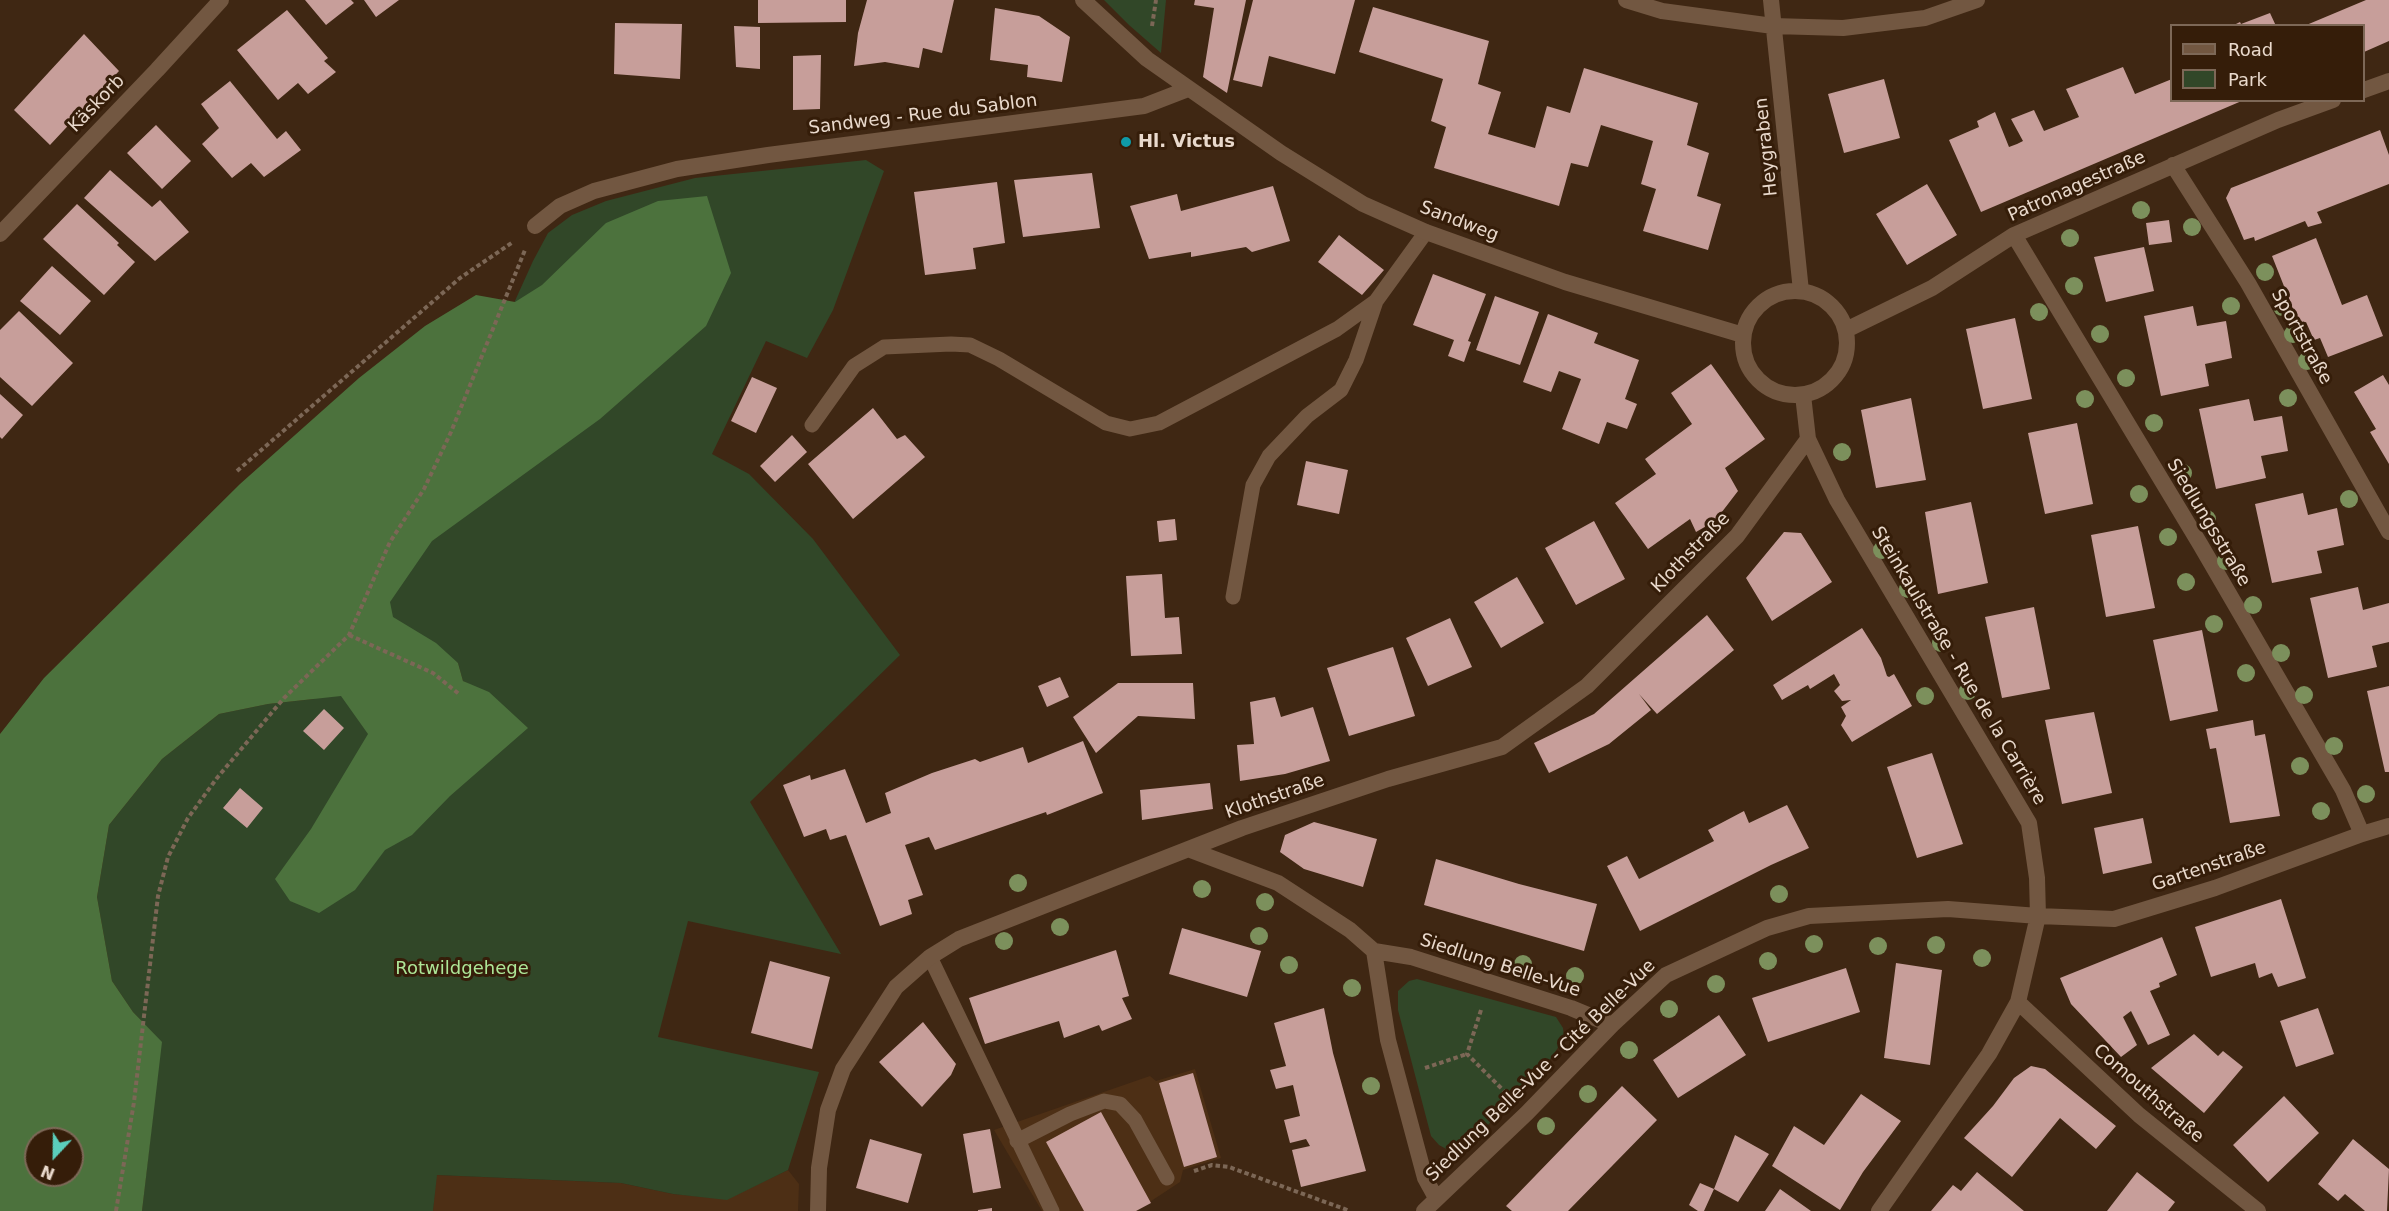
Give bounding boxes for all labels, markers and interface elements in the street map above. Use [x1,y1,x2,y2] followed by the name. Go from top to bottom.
[2170,24,2365,102] legend
[2228,39,2273,60] text: Road
[2228,69,2267,90] text: Park
[64,71,130,137] street label: Käskorb
[807,90,1039,140] street label: Sandweg - Rue du Sablon
[1751,97,1783,197] street label: Heygraben
[1138,131,1235,153] place label: Hl. Victus
[1119,135,1133,149] marker: Hl. Victus
[2005,147,2149,227] street label: Patronagestraße
[1417,197,1501,247] street label: Sandweg
[2266,286,2336,388] street label: Sportstraße
[2161,455,2255,591] street label: Siedlungsstraße
[1647,508,1735,598] street label: Klothstraße
[1866,523,2050,809] street label: Steinkaulstraße - Rue de la Carrière
[1223,770,1327,824] street label: Klothstraße
[2149,837,2269,897] street label: Gartenstraße
[1417,930,1583,1002] street label: Siedlung Belle-Vue
[1422,955,1660,1187] street label: Siedlung Belle-Vue - Cité Belle-Vue
[395,958,529,980] park label: Rotwildgehege
[2088,1040,2208,1148] street label: Comouthstraße
[24,1127,84,1187] north arrow
[38,1161,58,1184] text: N

